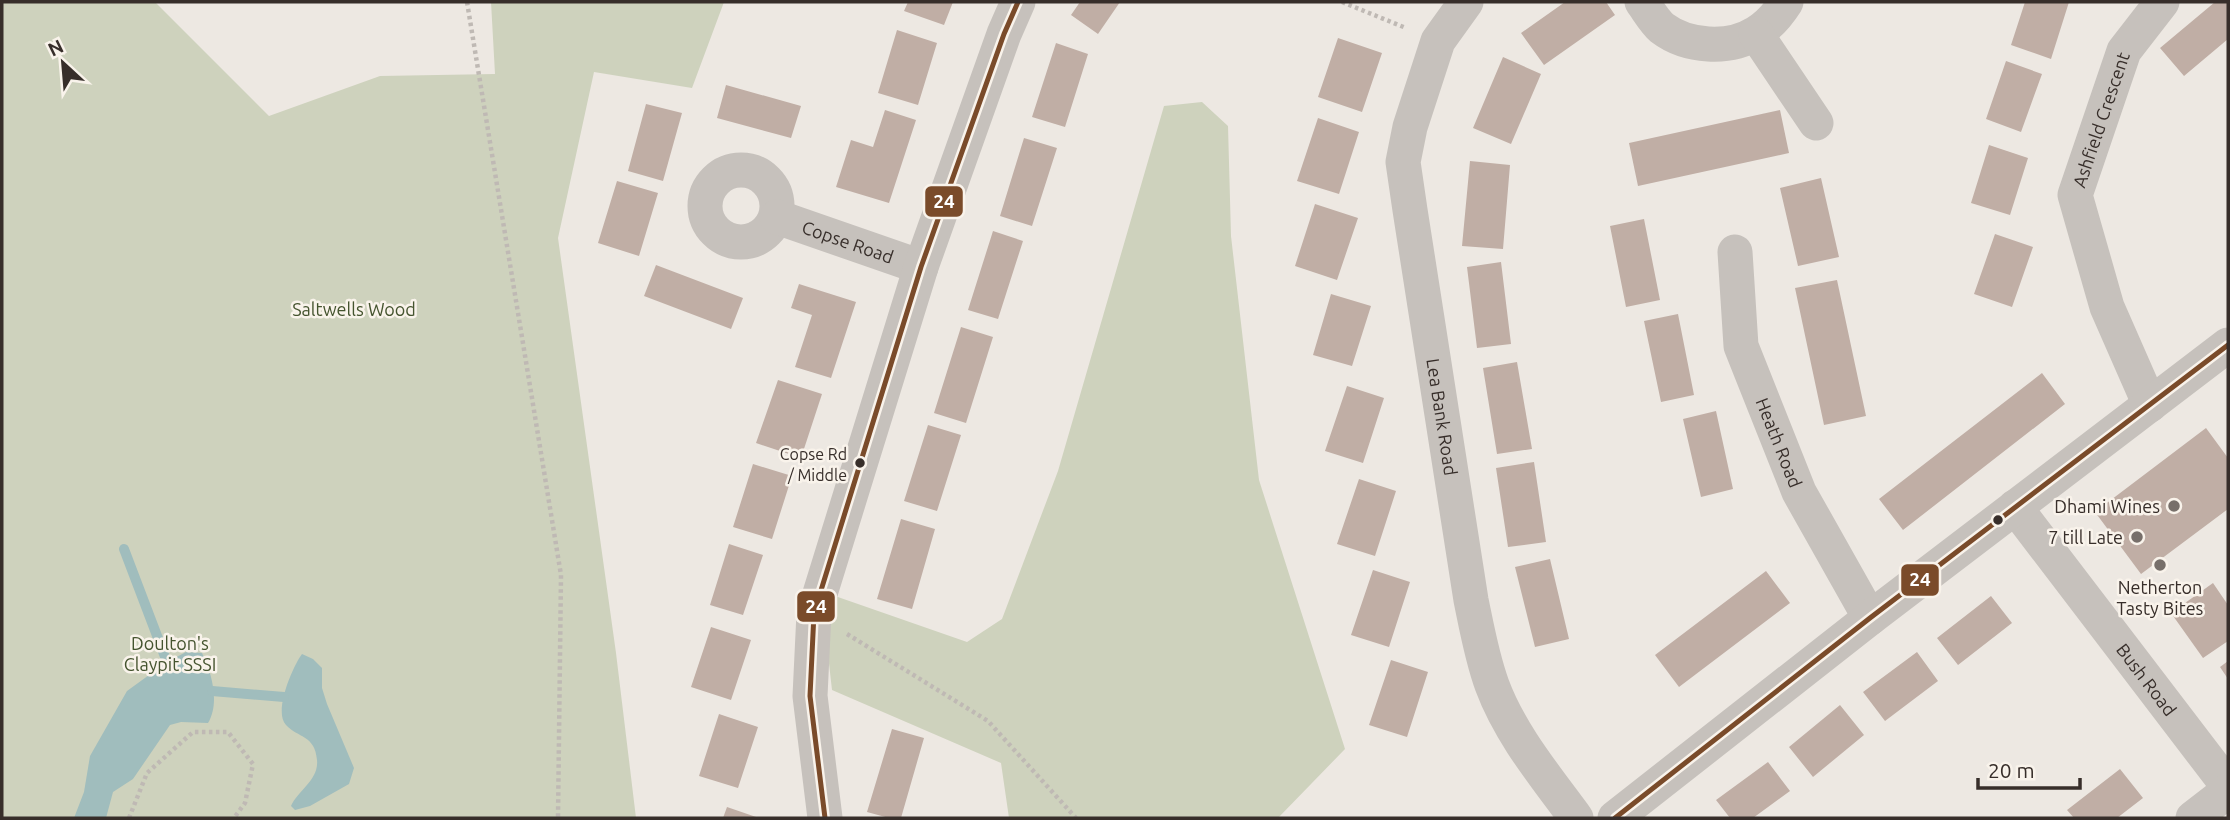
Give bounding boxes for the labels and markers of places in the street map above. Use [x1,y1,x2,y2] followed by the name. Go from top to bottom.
[780,445,847,484] place label: Copse Rd / Middle
[853,456,867,470] marker: Copse Rd / Middle
[2054,496,2160,516] place label: Dhami Wines
[2166,498,2182,514] marker: Dhami Wines
[1991,513,2005,527] unlabelled marker
[2048,527,2123,547] place label: 7 till Late
[2129,529,2145,545] marker: 7 till Late
[2152,557,2168,573] marker: Netherton Tasty Bites
[2117,577,2204,618] place label: Netherton Tasty Bites

